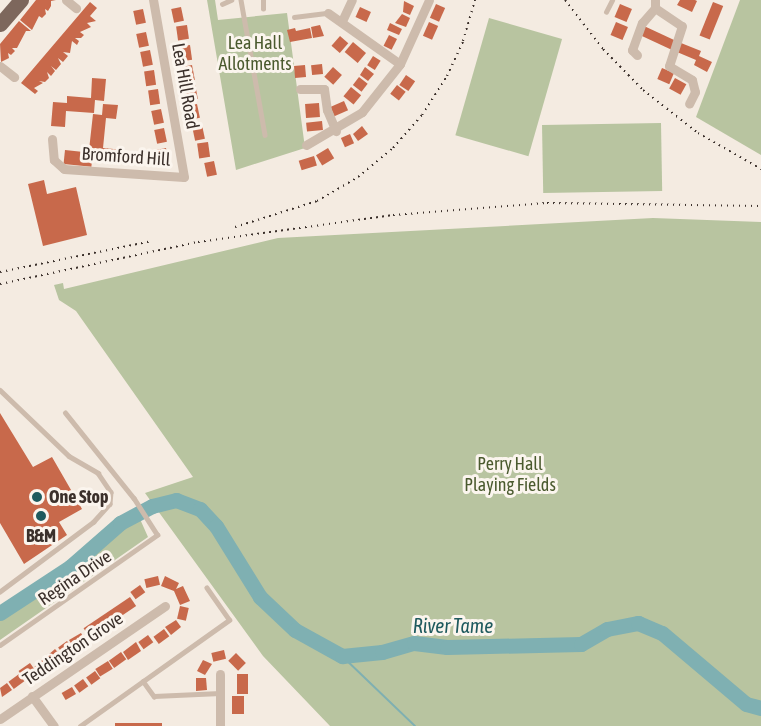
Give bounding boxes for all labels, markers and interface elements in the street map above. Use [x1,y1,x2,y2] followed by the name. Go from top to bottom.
[218,33,292,76] park label: Lea Hall Allotments
[167,41,203,131] street label: Lea Hill Road
[81,143,171,171] street label: Bromford Hill
[464,454,556,496] park label: Perry Hall Playing Fields
[49,486,108,508] place label: One Stop
[30,490,44,504] marker: One Stop
[34,509,48,523] marker: B&M
[26,525,56,547] place label: B&M
[34,546,116,610] street label: Regina Drive
[19,608,127,690] street label: Teddington Grove
[413,613,493,637] water label: River Tame

